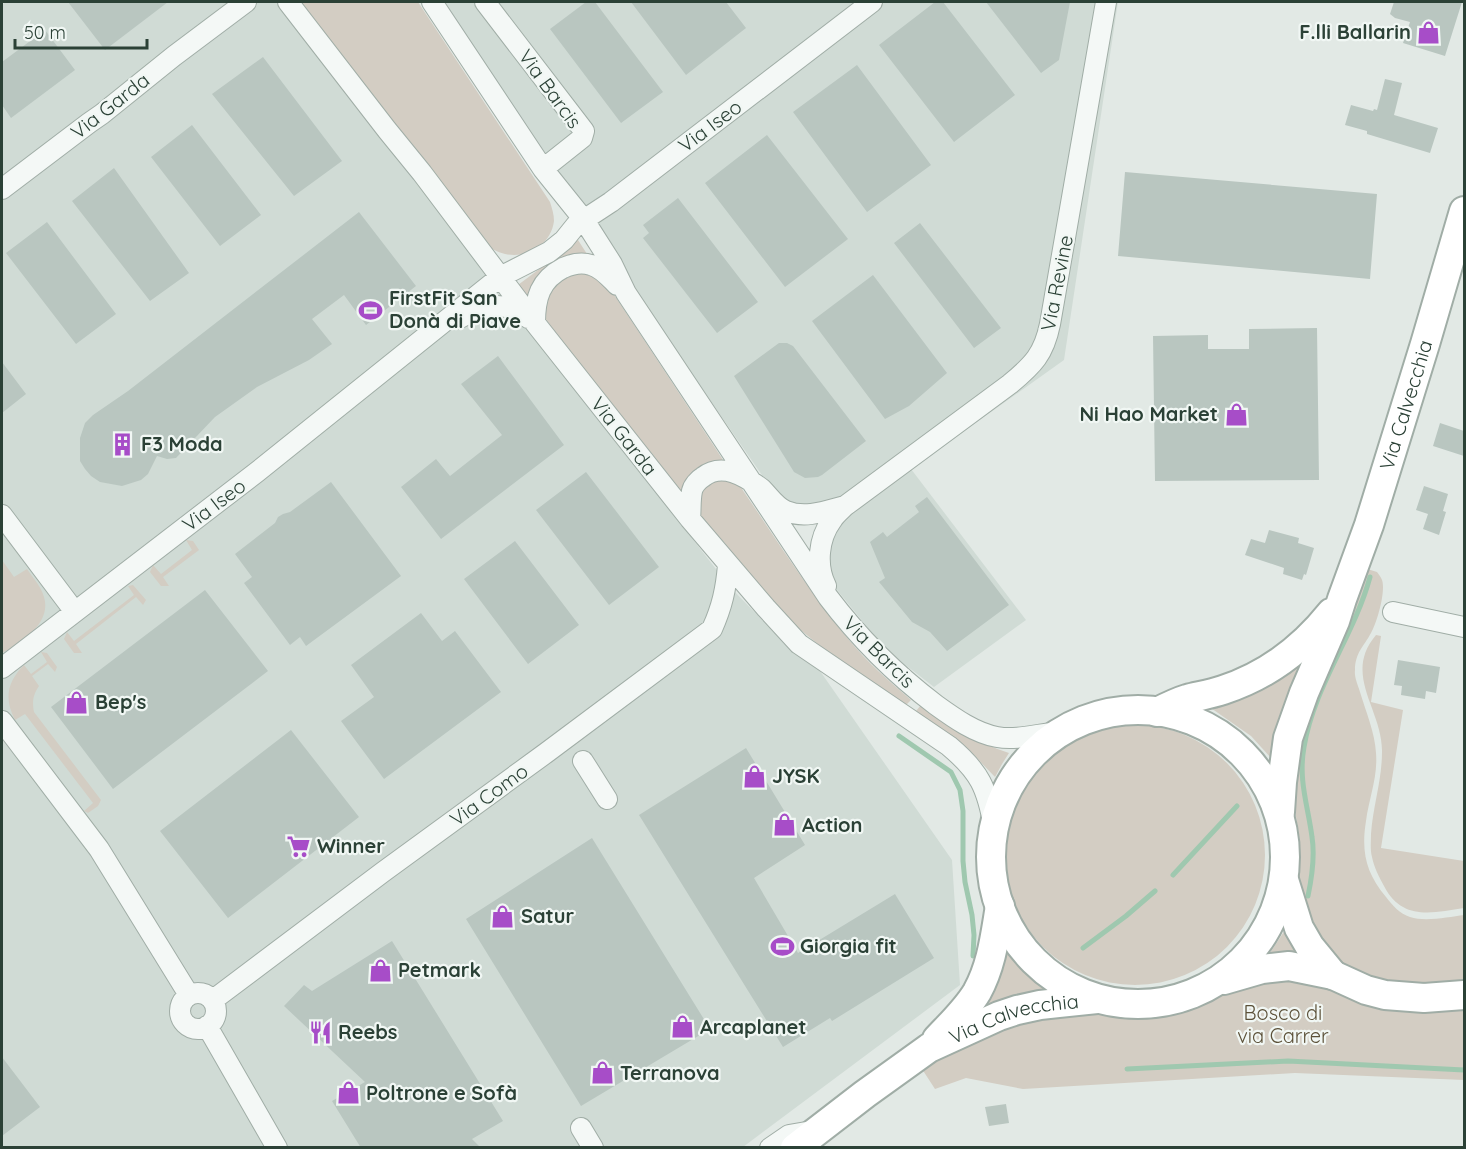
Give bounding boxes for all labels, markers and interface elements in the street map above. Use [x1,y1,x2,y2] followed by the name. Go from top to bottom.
[15,12,147,50] scale bar
[1299,19,1411,44] place label: F.lli Ballarin
[1416,19,1442,45] shop icon: F.lli Ballarin
[24,21,66,44] text: 50 m
[513,44,587,133] street label: Via Barcis
[65,67,154,144] street label: Via Garda
[673,94,746,158] street label: Via Iseo
[1035,233,1078,333] street label: Via Revine
[389,285,521,333] place label: FirstFit San Donà di Piave
[358,297,384,323] sports icon: FirstFit San Donà di Piave
[1374,337,1437,473] street label: Via Calvecchia
[586,391,663,480] street label: Via Garda
[1079,401,1218,426] place label: Ni Hao Market
[1223,401,1249,427] shop icon: Ni Hao Market
[110,431,136,457] building icon: F3 Moda
[141,431,223,456] place label: F3 Moda
[177,473,250,537] street label: Via Iseo
[838,610,921,693] street label: Via Barcis
[64,689,90,715] shop icon: Bep's
[95,689,146,714] place label: Bep's
[445,758,533,831] street label: Via Como
[741,763,767,789] shop icon: JYSK
[772,763,820,788] place label: JYSK
[771,812,797,838] shop icon: Action
[802,812,862,837] place label: Action
[286,833,312,859] supermarket icon: Winner
[317,833,385,858] place label: Winner
[490,903,516,929] shop icon: Satur
[521,903,574,928] place label: Satur
[769,933,795,959] sports icon: Giorgia fit
[800,933,897,958] place label: Giorgia fit
[367,957,393,983] shop icon: Petmark
[398,957,481,982] place label: Petmark
[945,988,1080,1049] street label: Via Calvecchia
[1237,1000,1329,1048] park label: Bosco di via Carrer
[669,1014,695,1040] shop icon: Arcaplanet
[700,1014,806,1039] place label: Arcaplanet
[307,1019,333,1045] restaurant icon: Reebs
[338,1019,397,1044] place label: Reebs
[589,1060,615,1086] shop icon: Terranova
[620,1060,720,1085] place label: Terranova
[335,1080,361,1106] shop icon: Poltrone e Sofà
[366,1080,517,1105] place label: Poltrone e Sofà

